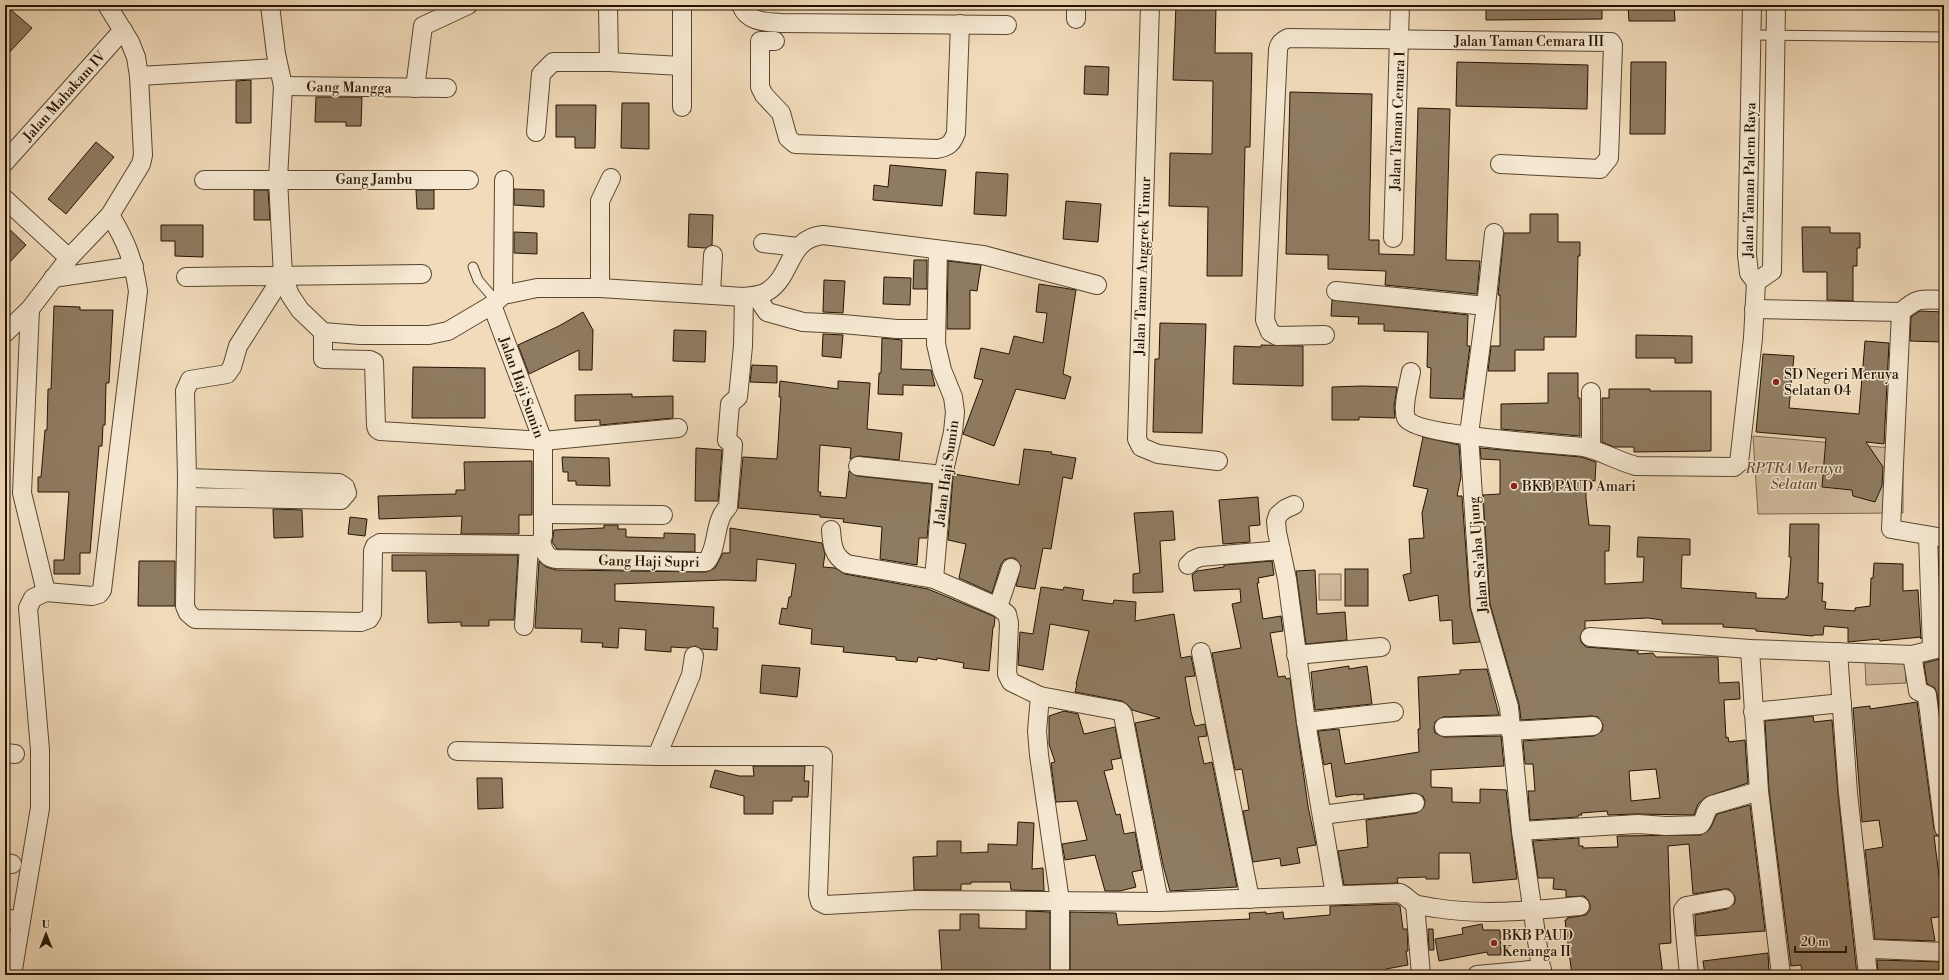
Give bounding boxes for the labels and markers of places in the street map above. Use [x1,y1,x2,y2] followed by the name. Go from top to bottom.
[1784,366,1900,400] place label: SD Negeri Meruya Selatan 04
[1771,377,1781,387] marker: SD Negeri Meruya Selatan 04
[1521,478,1636,496] place label: BKB PAUD Amari
[1509,481,1519,491] marker: BKB PAUD Amari
[1501,927,1573,961] place label: BKB PAUD Kenanga II
[1489,938,1499,948] marker: BKB PAUD Kenanga II

